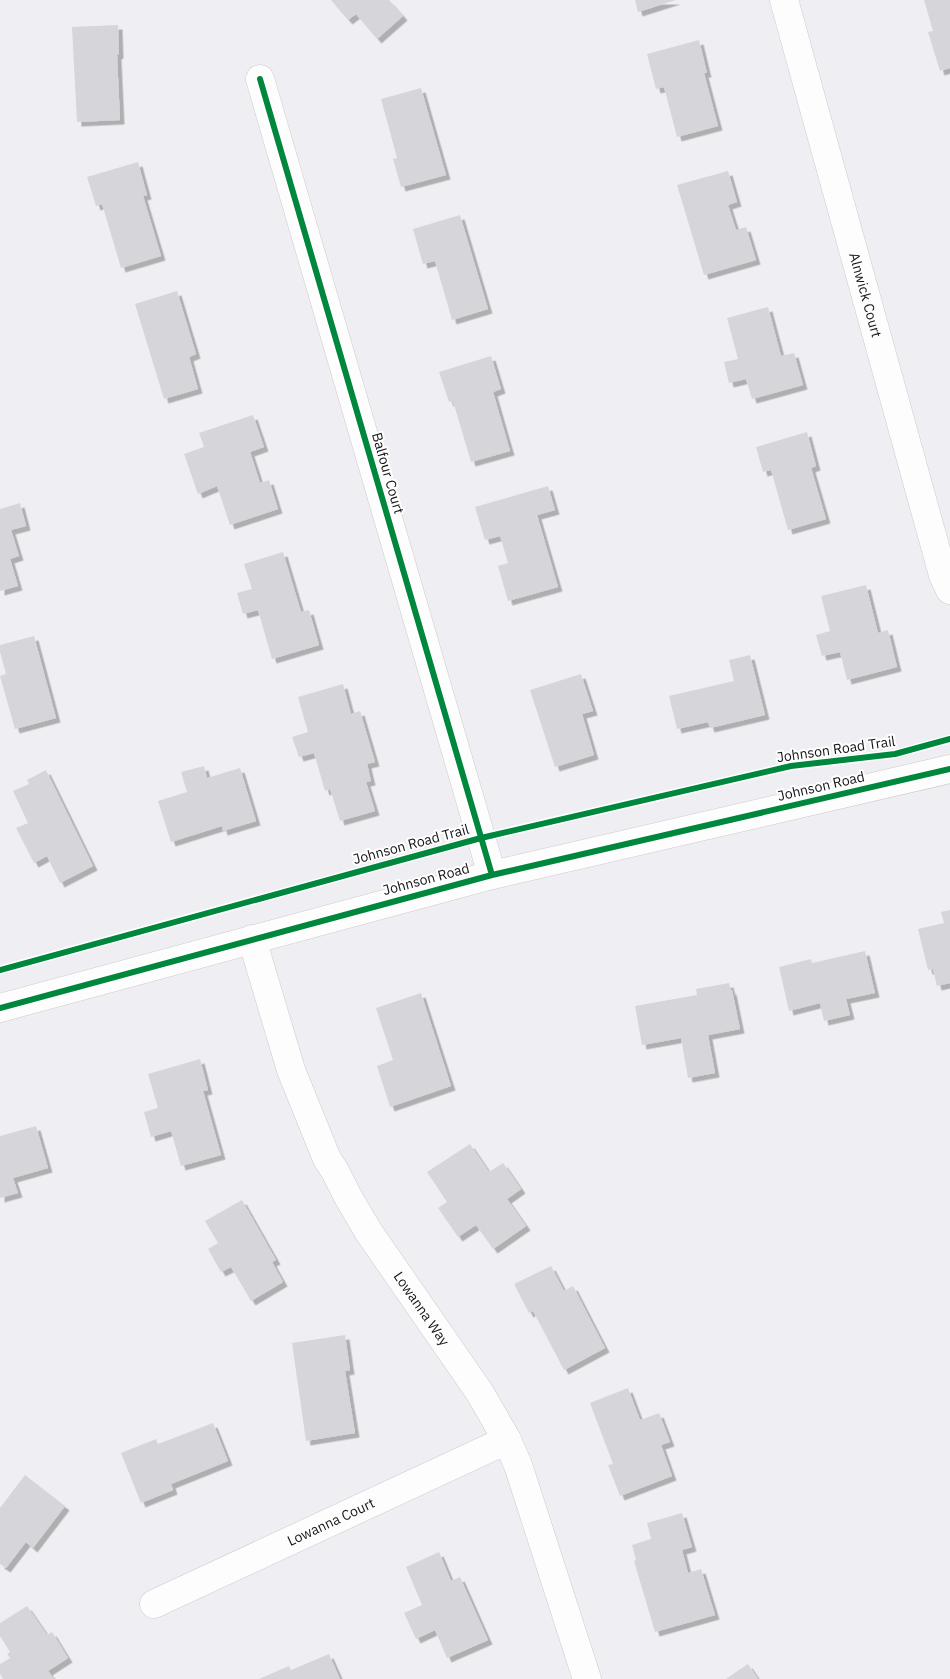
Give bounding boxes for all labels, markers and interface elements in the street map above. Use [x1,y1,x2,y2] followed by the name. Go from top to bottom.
[845,250,886,339] street label: Alnwick Court
[368,430,408,516] street label: Balfour Court
[776,732,897,766] street label: Johnson Road Trail
[776,767,866,805] street label: Johnson Road
[351,820,471,868] street label: Johnson Road Trail
[381,859,471,899] street label: Johnson Road
[390,1268,454,1349] street label: Lowanna Way
[284,1494,377,1550] street label: Lowanna Court

